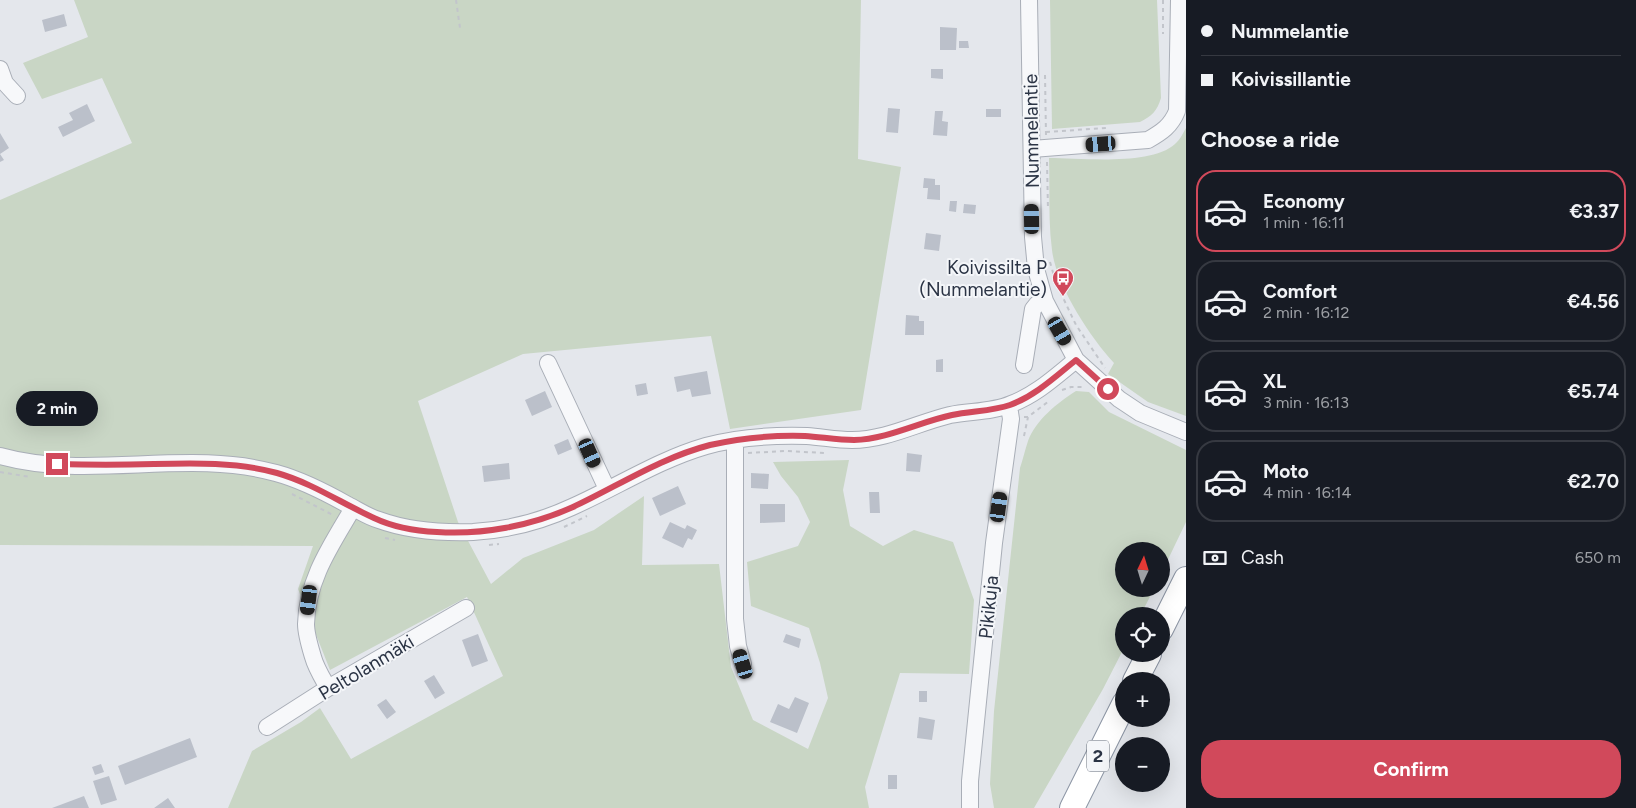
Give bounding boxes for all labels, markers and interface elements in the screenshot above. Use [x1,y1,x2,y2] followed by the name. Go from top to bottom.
[1231,20,1349,43] text: Nummelantie
[1231,68,1351,91] text: Koivissillantie
[1019,74,1044,188] street label: Nummelantie
[1201,126,1339,153] text: Choose a ride
[1085,135,1116,153] car
[1203,189,1248,234] icon: car
[1263,190,1345,213] text: Economy
[1569,200,1619,223] text: €3.37
[1024,204,1039,234] car
[1263,213,1345,232] text: 1 min · 16:11
[919,256,1047,301] place label: Koivissilta P (Nummelantie)
[1051,266,1075,297] bus stop icon: Koivissilta P (Nummelantie)
[1203,279,1248,324] icon: car
[1263,280,1338,303] text: Comfort
[1567,290,1619,313] text: €4.56
[1263,303,1349,322] text: 2 min · 16:12
[1046,314,1073,348] car
[1203,369,1248,414] icon: car
[1263,370,1286,393] text: XL
[1097,378,1119,400] route start
[1567,380,1619,403] text: €5.74
[16,392,98,426] callout: 2 min
[1263,393,1349,412] text: 3 min · 16:13
[37,399,77,418] text: 2 min
[577,436,602,470] car
[46,453,68,475] route end
[1203,459,1248,504] icon: car
[1263,460,1309,483] text: Moto
[1567,470,1619,493] text: €2.70
[1263,483,1351,502] text: 4 min · 16:14
[989,491,1008,523] car
[1115,542,1170,598] north arrow
[1115,542,1170,792] map controls
[1201,544,1229,572] icon: cash
[1241,546,1284,569] text: Cash
[1575,548,1621,567] text: 650 m
[974,574,1003,640] street label: Pikikuja
[299,584,318,616] car
[1115,607,1170,662] button: locate
[314,630,418,705] street label: Peltolanmäki
[731,647,754,681] car
[1115,672,1170,727] button: +
[1115,737,1170,792] button: −
[1087,740,1109,771] road number: 2
[1201,740,1621,798] button: Confirm

